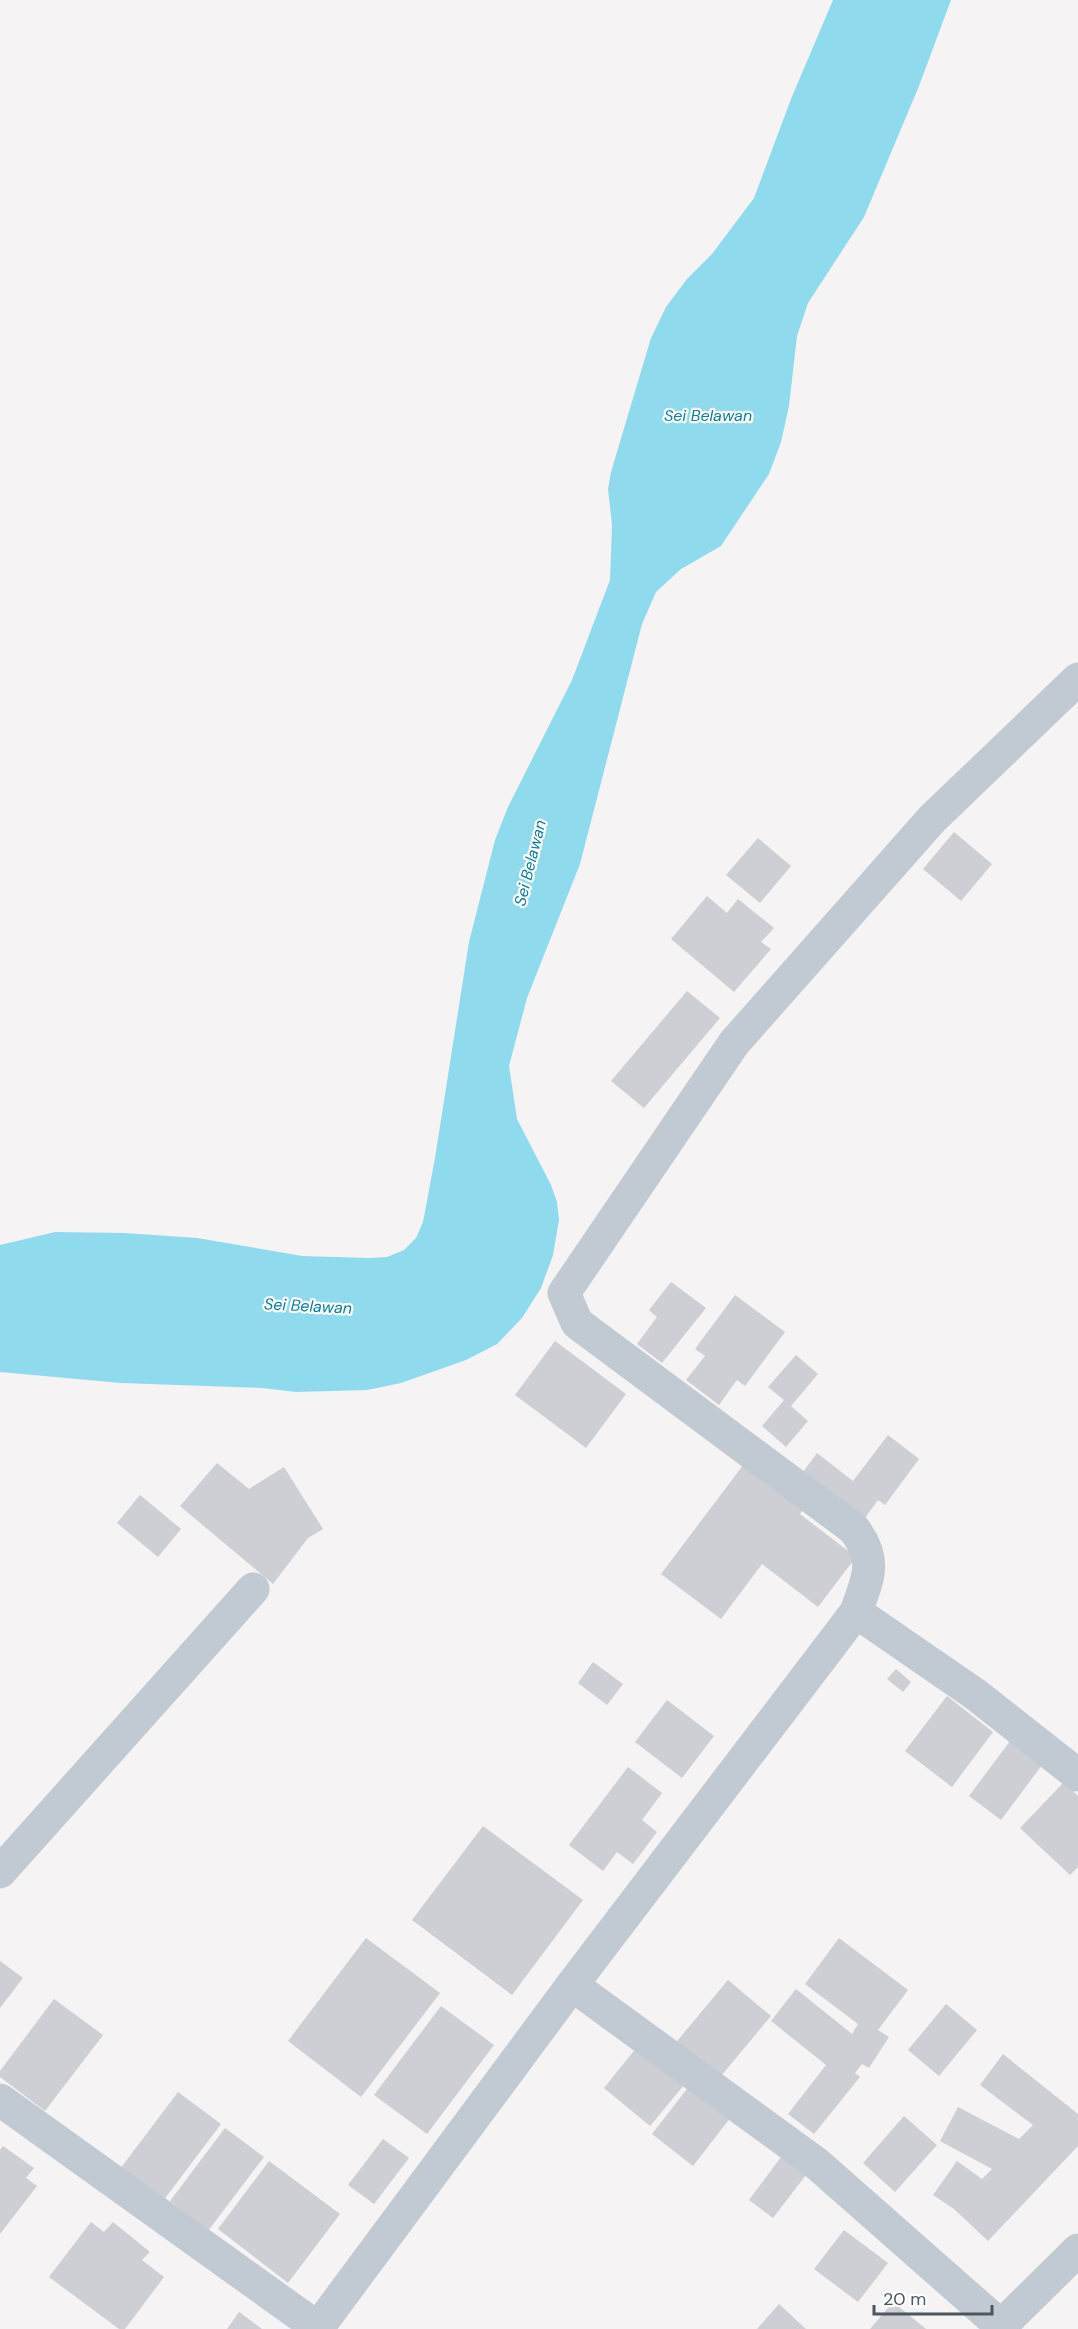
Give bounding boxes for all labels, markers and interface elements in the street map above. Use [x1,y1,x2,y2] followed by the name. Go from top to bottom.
[664,405,752,426] water label: Sei Belawan
[509,818,551,908] water label: Sei Belawan
[263,1293,353,1319] water label: Sei Belawan
[874,2278,992,2316] scale bar
[883,2287,926,2311] text: 20 m

